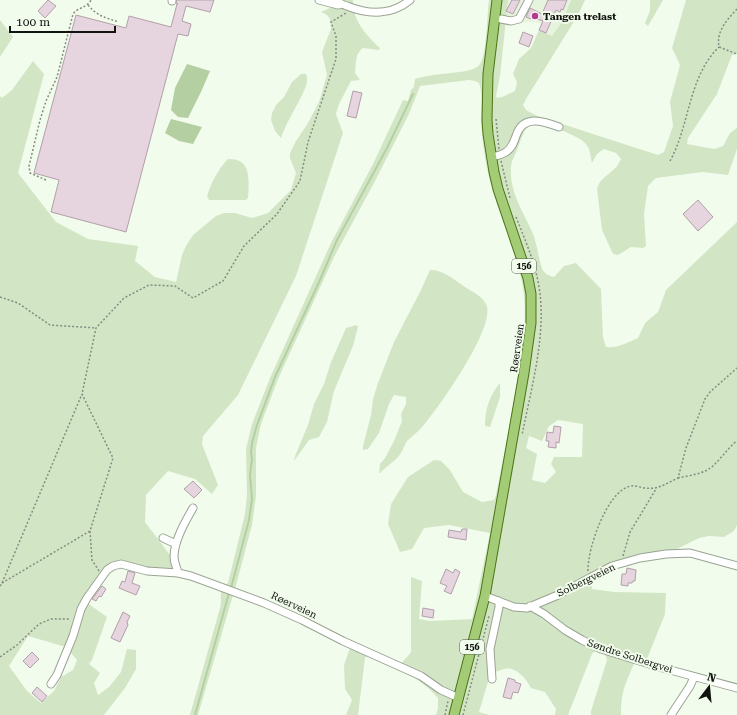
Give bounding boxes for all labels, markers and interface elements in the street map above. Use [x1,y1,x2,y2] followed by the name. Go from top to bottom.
[10,8,115,34] scale bar
[530,11,540,21] marker: Tangen trelast
[543,11,616,22] place label: Tangen trelast
[16,15,50,29] text: 100 m
[512,259,536,273] road number: 156
[508,322,526,373] street label: Røerveien
[555,561,617,599] street label: Solbergveien
[269,590,319,621] street label: Røerveien
[586,637,674,675] street label: Søndre Solbergvei
[460,640,484,654] road number: 156
[689,667,729,707] north arrow
[706,670,718,685] text: N

